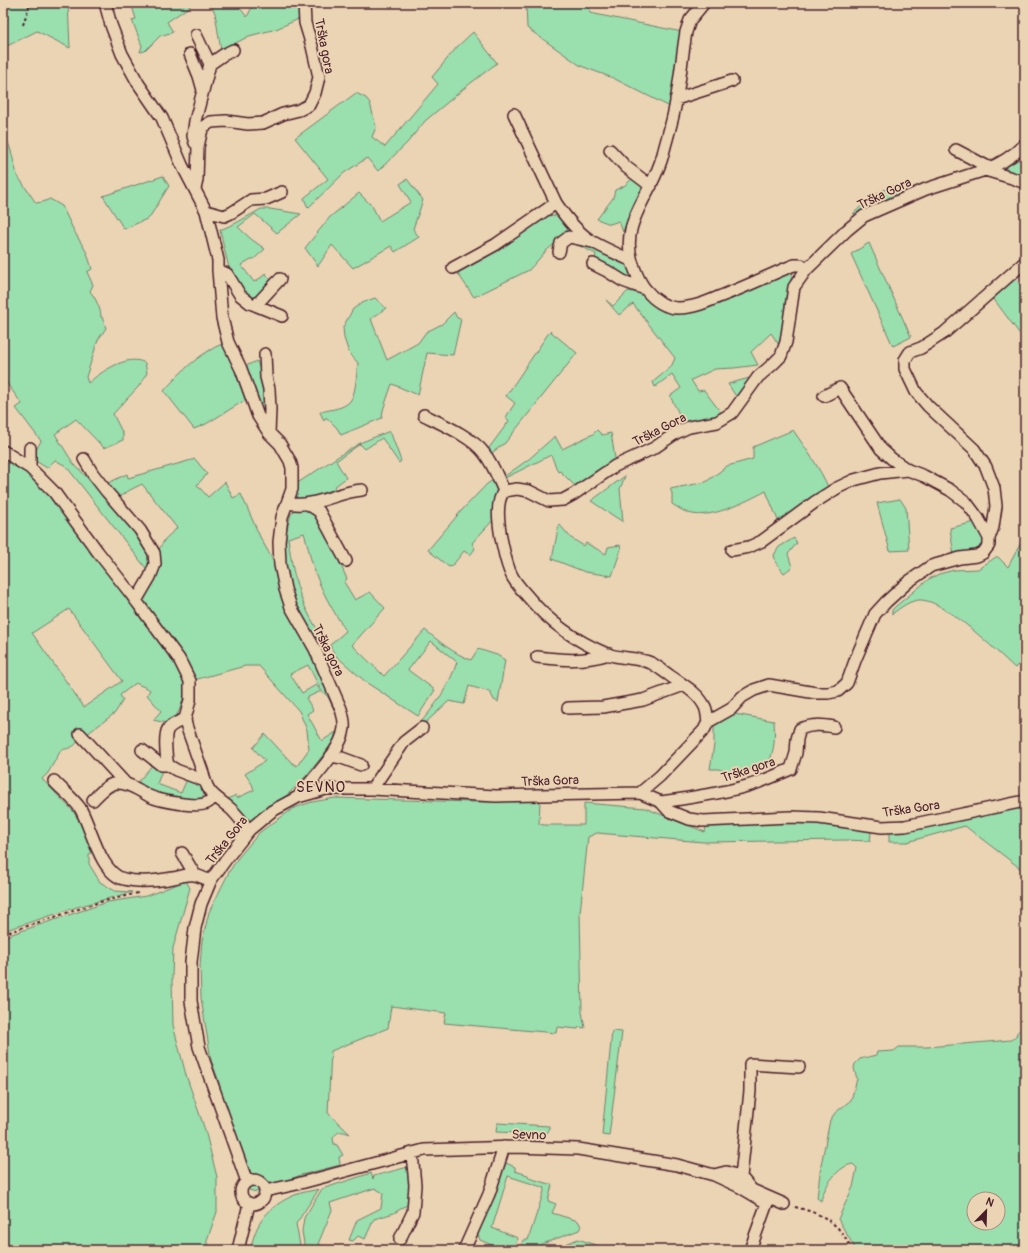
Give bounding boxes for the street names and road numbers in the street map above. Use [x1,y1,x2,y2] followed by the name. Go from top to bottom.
[311,17,337,75] street label: Trška gora
[855,174,914,213] street label: Trška Gora
[630,410,689,450] street label: Trška Gora
[309,622,348,679] street label: Trška gora
[719,754,777,786] street label: Trška gora
[521,772,579,790] street label: Trška Gora
[881,797,941,821] street label: Trška Gora
[202,813,251,868] street label: Trška Gora
[512,1127,546,1143] street label: Sevno

